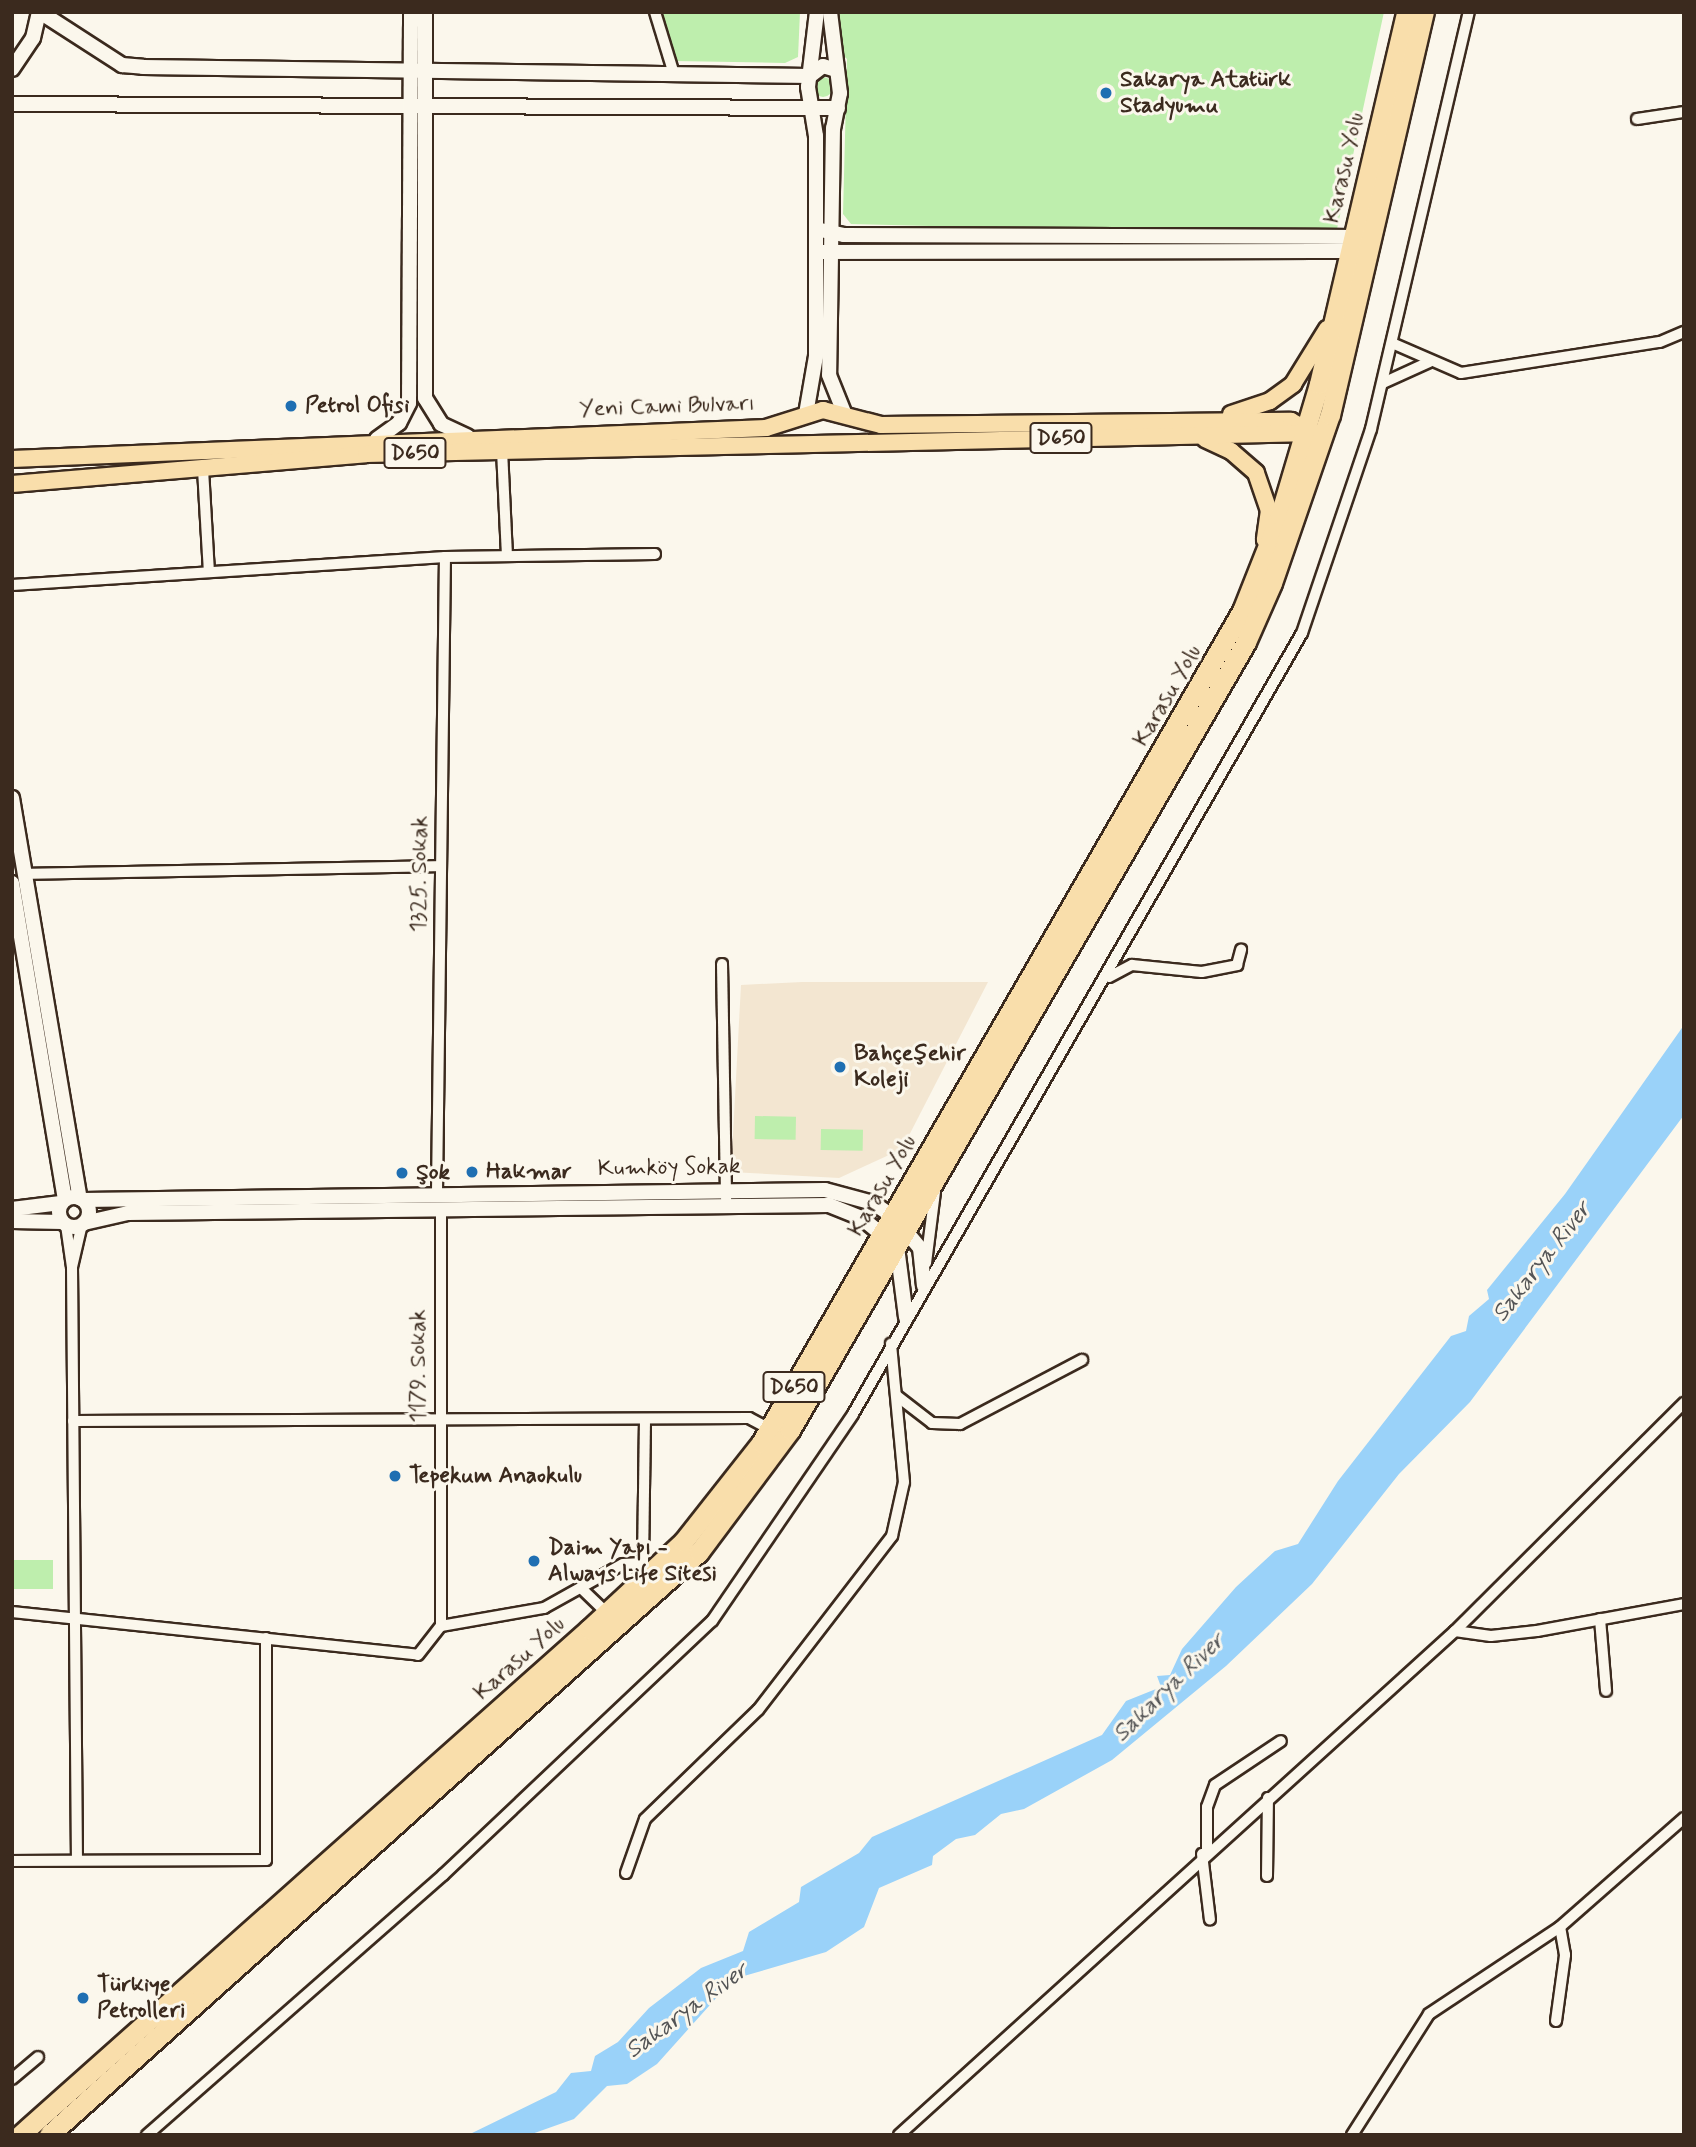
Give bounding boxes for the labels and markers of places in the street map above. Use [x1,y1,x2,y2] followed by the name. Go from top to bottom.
[1120,66,1291,120] place label: Sakarya Atatürk Stadyumu
[1098,85,1114,101] marker: Sakarya Atatürk Stadyumu
[305,392,409,420] place label: Petrol Ofisi
[283,398,299,414] marker: Petrol Ofisi
[854,1040,966,1094] place label: Bahçeşehir Koleji
[832,1059,848,1075] marker: Bahçeşehir Koleji
[486,1158,572,1186] place label: Hakmar
[416,1159,450,1187] place label: Şok
[464,1164,480,1180] marker: Hakmar
[394,1165,410,1181] marker: Şok
[409,1462,581,1490] place label: Tepekum Anaokulu
[387,1468,403,1484] marker: Tepekum Anaokulu
[548,1534,719,1588] place label: Daim Yapı - Always Life Sitesi
[526,1553,542,1569] marker: Daim Yapı - Always Life Sitesi
[97,1971,185,2025] place label: Türkiye Petrolleri
[75,1990,91,2006] marker: Türkiye Petrolleri

